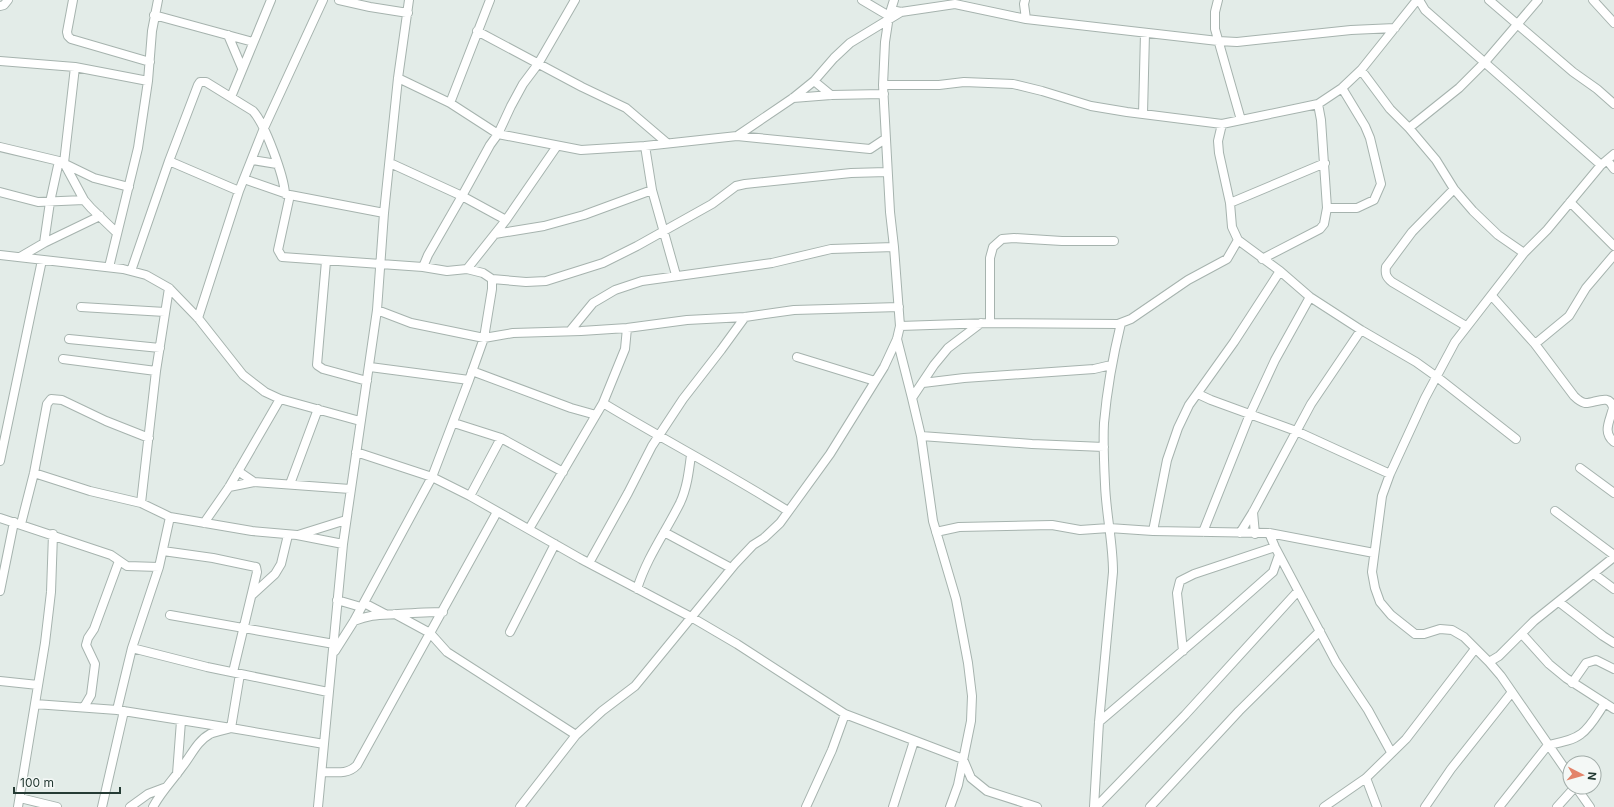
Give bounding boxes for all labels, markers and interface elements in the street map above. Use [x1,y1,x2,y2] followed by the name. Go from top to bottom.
[1562,755,1602,795] north arrow
[14,769,120,795] scale bar
[1585,771,1599,781] text: N
[20,775,54,790] text: 100 m

